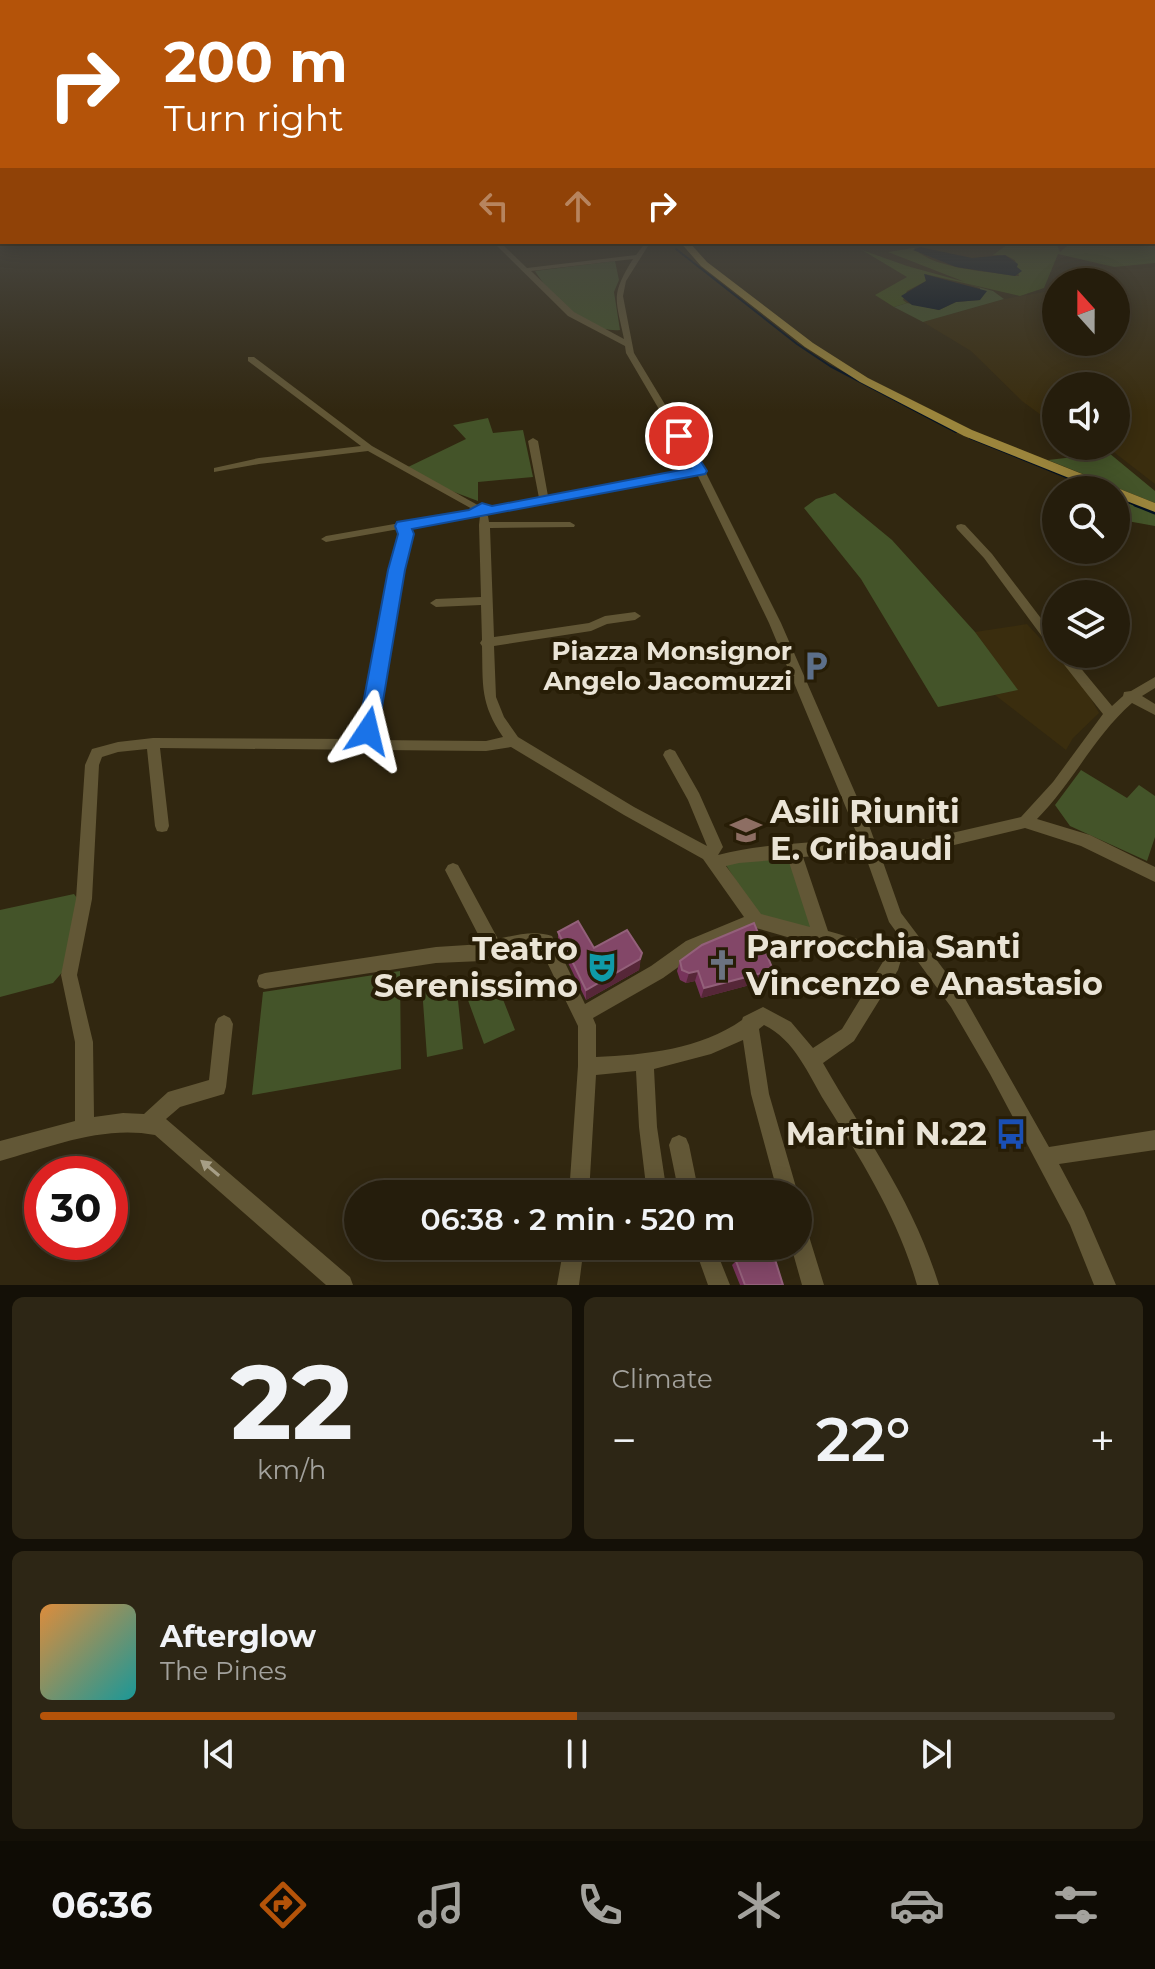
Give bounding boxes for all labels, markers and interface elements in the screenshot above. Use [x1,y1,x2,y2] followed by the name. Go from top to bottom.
[164,28,348,96] text: 200 m
[32,32,136,136] icon: right
[164,96,344,140] text: Turn right
[472,184,516,228] icon: left
[556,184,600,228] icon: ahead
[640,184,684,228] icon: right
[1042,268,1130,356] north arrow
[1042,268,1130,668] map controls
[1042,372,1130,460] button: sound
[645,402,713,470] pin
[657,414,701,458] icon: arrive
[1042,476,1130,564] button: search
[1042,580,1130,668] button: layers
[543,635,792,697] place label: Piazza Monsignor Angelo Jacomuzzi
[799,649,833,683] parking icon: Piazza Monsignor Angelo Jacomuzzi
[326,689,410,773] position arrow
[769,792,960,868] place label: Asili Riuniti E. Gribaudi
[729,813,763,847] school or university icon: Asili Riuniti E. Gribaudi
[745,927,1103,1003] place label: Parrocchia Santi Vincenzo e Anastasio
[374,929,578,1005] place label: Teatro Serenissimo
[705,948,739,982] church icon: Parrocchia Santi Vincenzo e Anastasio
[585,950,619,984] theatre icon: Teatro Serenissimo
[786,1114,987,1153] place label: Martini N.22
[994,1117,1028,1151] bus stop icon: Martini N.22
[24,1156,128,1260] speed limit sign: 30
[200,1160,220,1177] one-way arrow
[421,1201,735,1238] text: 06:38 · 2 min · 520 m
[230,1338,353,1465] text: 22
[612,1363,713,1395] text: Climate
[816,1403,911,1476] text: 22°
[612,1413,637,1467] text: −
[1090,1413,1115,1467] text: +
[257,1454,326,1486] text: km/h
[160,1618,316,1655] text: Afterglow
[160,1655,287,1687] text: The Pines
[197,1732,241,1776] icon: previous
[555,1732,599,1776] icon: pause
[914,1732,958,1776] icon: next
[255,1877,311,1933] icon: directions
[413,1877,469,1933] icon: music
[572,1877,628,1933] icon: phone
[731,1877,787,1933] icon: climate
[889,1877,945,1933] icon: car
[1048,1877,1104,1933] icon: filters
[51,1883,152,1927] text: 06:36

